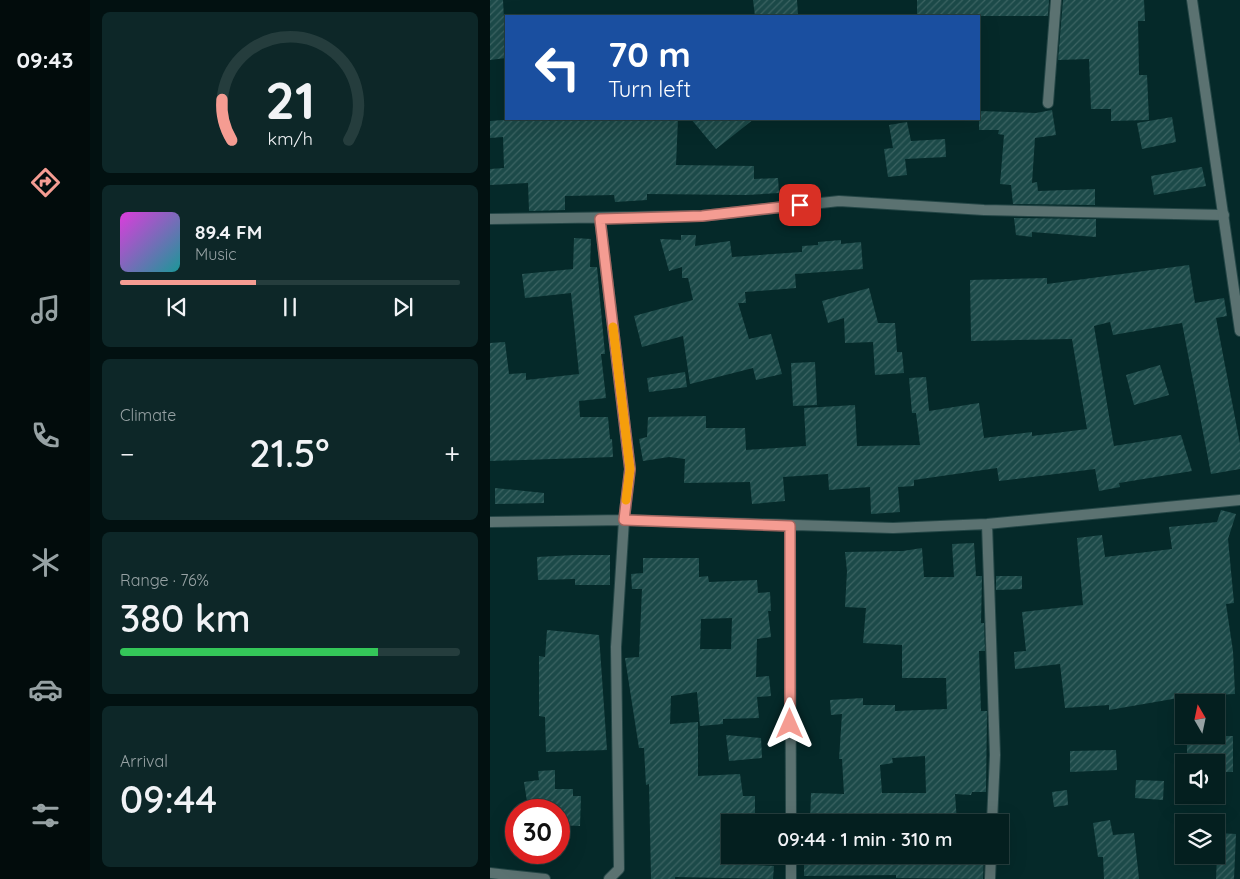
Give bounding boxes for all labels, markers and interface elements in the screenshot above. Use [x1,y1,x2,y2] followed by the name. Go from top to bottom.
[608,32,691,76] text: 70 m
[525,35,590,100] icon: left
[17,46,73,74] text: 09:43
[265,67,315,132] text: 21
[608,75,691,103] text: Turn left
[267,127,313,149] text: km/h
[28,165,63,200] icon: directions
[779,184,821,226] pin
[786,191,814,219] icon: arrive
[195,220,262,244] text: 89.4 FM
[195,244,237,264] text: Music
[28,292,63,327] icon: music
[163,293,191,321] icon: previous
[276,293,304,321] icon: pause
[389,293,417,321] icon: next
[120,405,176,425] text: Climate
[28,418,63,453] icon: phone
[249,429,330,477] text: 21.5°
[120,436,135,471] text: −
[444,436,460,471] text: +
[28,545,63,580] icon: climate
[120,570,209,590] text: Range · 76%
[120,594,251,642] text: 380 km
[28,672,63,707] icon: car
[1175,694,1225,744] north arrow
[1175,694,1225,864] map controls
[763,697,815,749] position arrow
[120,751,168,771] text: Arrival
[1175,754,1225,804] button: sound
[120,775,217,823] text: 09:44
[28,798,63,833] icon: filters
[505,799,570,864] speed limit sign: 30
[1175,814,1225,864] button: layers
[777,827,953,851] text: 09:44 · 1 min · 310 m

